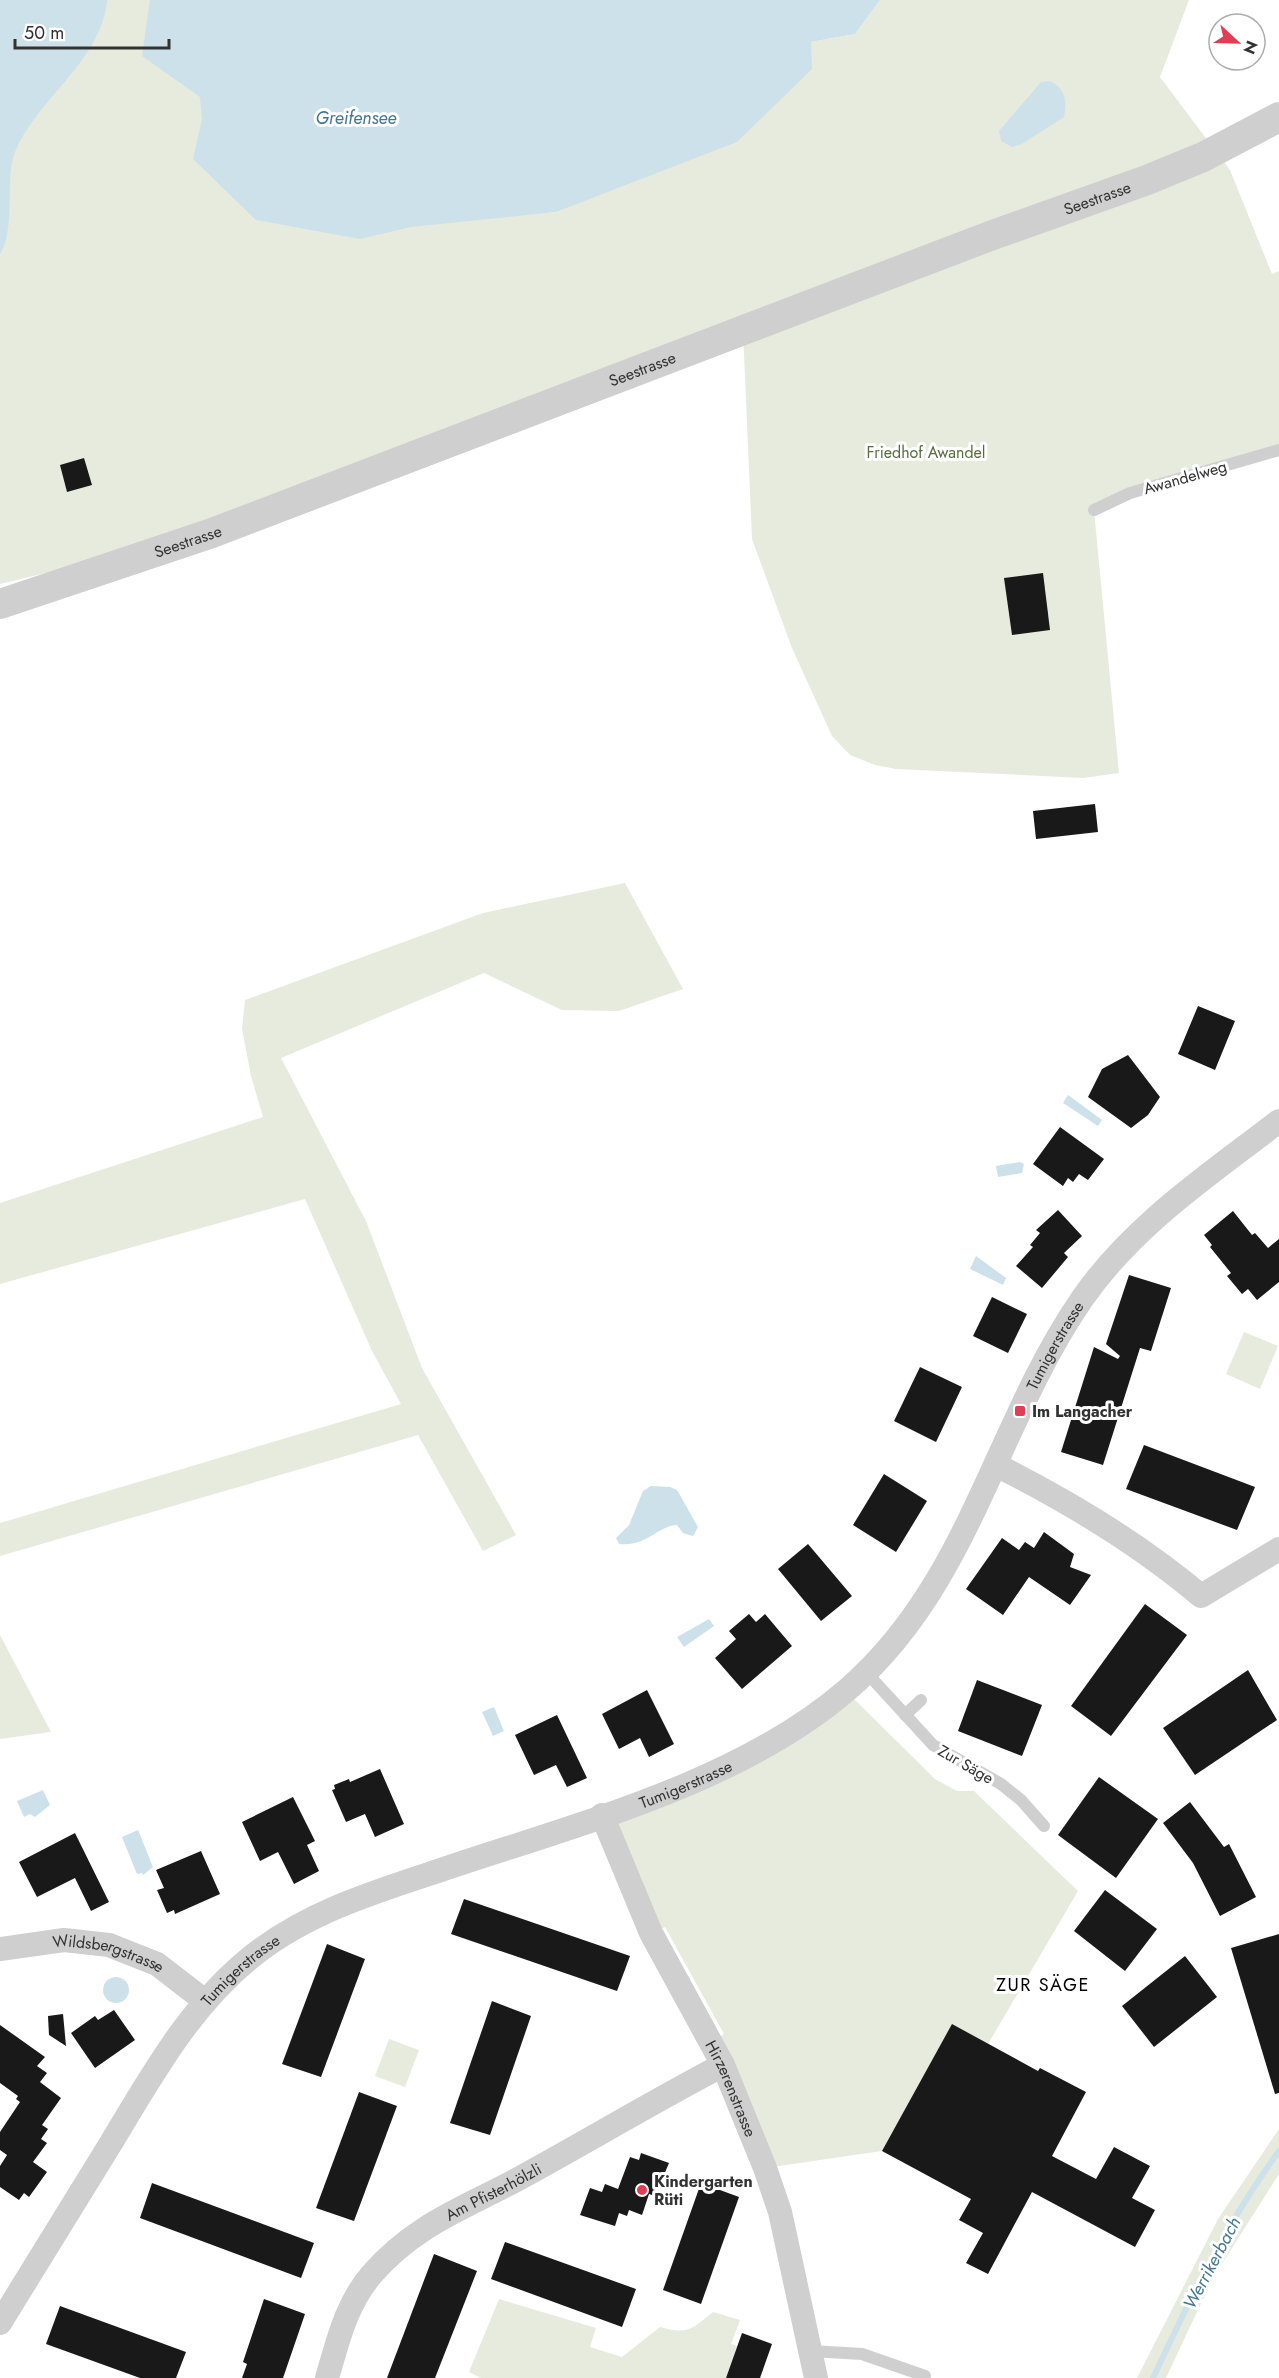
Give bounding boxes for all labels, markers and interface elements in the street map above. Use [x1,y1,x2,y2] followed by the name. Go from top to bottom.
[15,12,170,50] scale bar
[1207,12,1267,72] north arrow
[24,20,64,46] text: 50 m
[1237,37,1263,58] text: N
[316,105,397,131] water label: Greifensee
[1060,176,1134,221] street label: Seestrasse
[606,346,679,392] street label: Seestrasse
[867,441,985,464] park label: Friedhof Awandel
[1141,455,1230,500] street label: Awandelweg
[151,519,225,564] street label: Seestrasse
[1021,1297,1089,1394] street label: Tumigerstrasse
[1032,1400,1133,1423] place label: Im Langacher
[1013,1404,1027,1418] marker: Im Langacher
[934,1739,998,1790] street label: Zur Säge
[636,1755,736,1814] street label: Tumigerstrasse
[51,1928,170,1978] street label: Wildsbergstrasse
[196,1929,284,2011] street label: Tumigerstrasse
[996,1972,1090,1998] district label: ZUR SÄGE
[700,2036,762,2140] street label: Hirzerenstrasse
[441,2157,546,2227] street label: Am Pfisterhölzli
[654,2170,753,2211] place label: Kindergarten Rüti
[635,2183,649,2197] marker: Kindergarten Rüti
[1177,2212,1247,2314] water label: Werrikerbach

